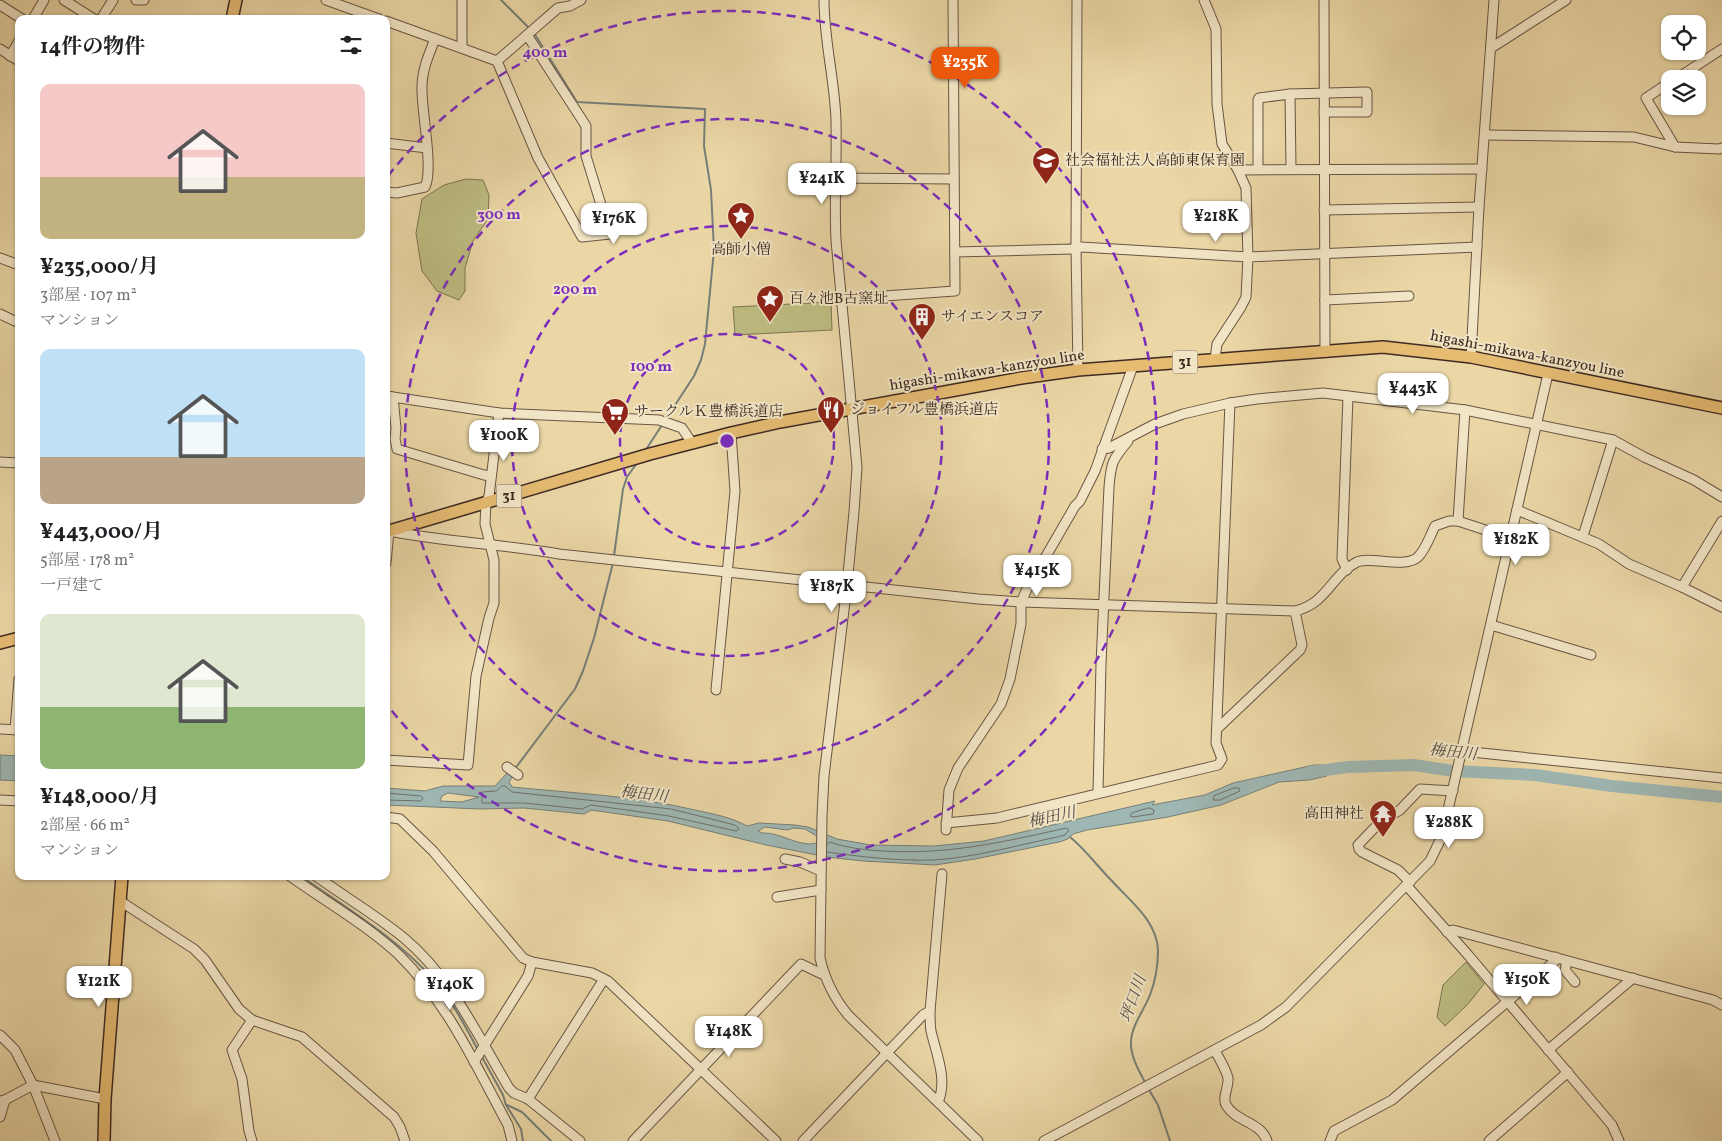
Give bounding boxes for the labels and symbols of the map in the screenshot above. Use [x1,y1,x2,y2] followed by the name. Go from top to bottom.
[523,43,568,64] text: 400 m
[930,46,1000,89] pin: ¥235K
[1031,146,1061,185] school or university icon: 社会福祉法人高師東保育園
[1065,151,1245,172] place label: 社会福祉法人高師東保育園
[787,162,857,205] pin: ¥241K
[1181,200,1251,243] pin: ¥218K
[726,201,756,240] place icon: 高師小僧
[579,202,649,245] pin: ¥176K
[477,205,521,226] text: 300 m
[711,240,771,261] place label: 高師小僧
[553,280,597,301] text: 200 m
[755,284,785,323] place icon: 百々池B古窯址
[789,289,888,310] place label: 百々池B古窯址
[907,302,937,341] building icon: サイエンスコア
[941,307,1044,328] place label: サイエンスコア
[1428,326,1626,384] street label: higashi-mikawa-kanzyou line
[888,345,1086,397] street label: higashi-mikawa-kanzyou line
[1172,351,1198,374] road number: 31
[630,357,673,378] text: 100 m
[1378,372,1448,415] pin: ¥443K
[816,395,846,434] restaurant icon: ジョイフル豊橋浜道店
[600,397,630,436] supermarket icon: サークルＫ豊橋浜道店
[850,400,999,421] place label: ジョイフル豊橋浜道店
[634,402,784,423] place label: サークルＫ豊橋浜道店
[469,420,539,462] pin: ¥100K
[718,432,736,450] centre of rings
[496,484,522,508] road number: 31
[1481,524,1551,566] pin: ¥182K
[1002,554,1072,597] pin: ¥415K
[797,570,867,613] pin: ¥187K
[1428,740,1480,767] water label: 梅田川
[619,781,671,809] water label: 梅田川
[1368,799,1398,838] temple icon: 高田神社
[1026,802,1080,834] water label: 梅田川
[1304,804,1364,825] place label: 高田神社
[1414,806,1484,849] pin: ¥288K
[1492,964,1562,1006] pin: ¥150K
[64,966,134,1008] pin: ¥121K
[415,968,485,1011] pin: ¥140K
[1115,971,1153,1025] water label: 坪口川
[694,1016,764,1058] pin: ¥148K

